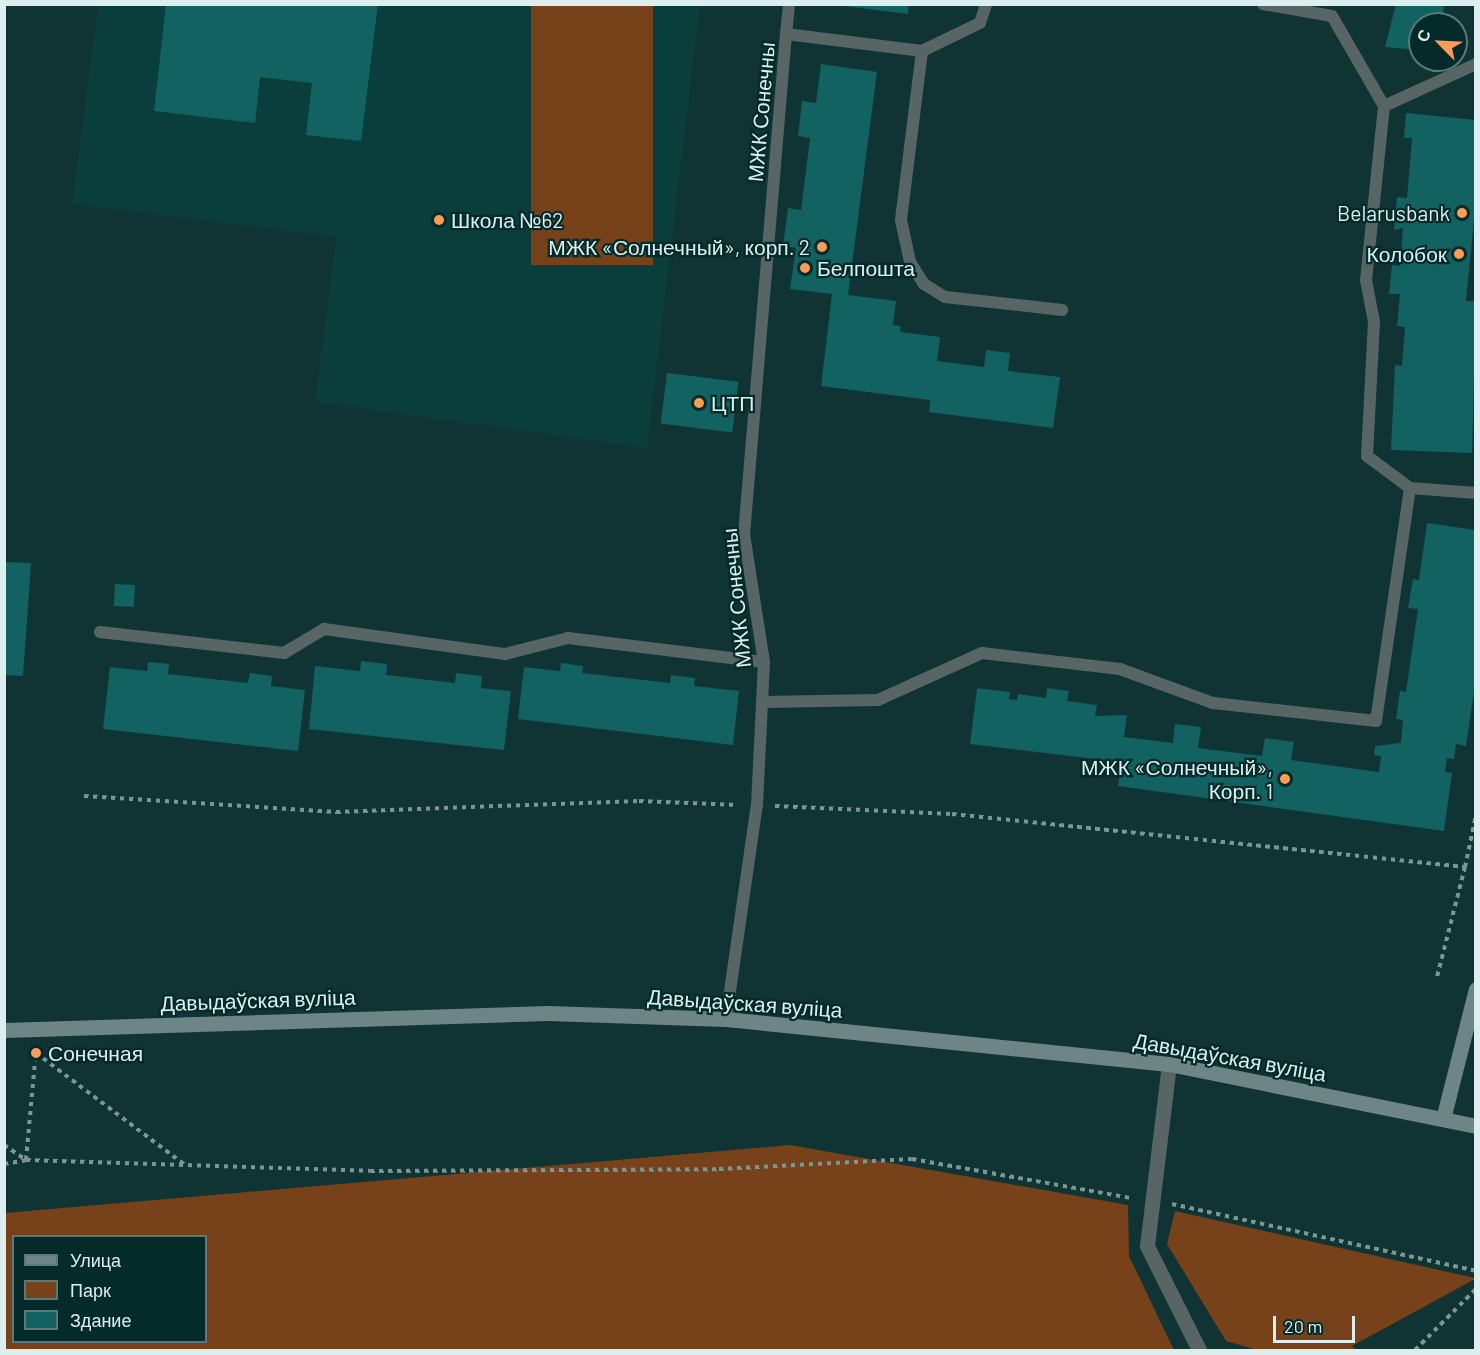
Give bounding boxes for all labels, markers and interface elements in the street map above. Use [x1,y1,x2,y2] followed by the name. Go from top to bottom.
[1408,12,1468,72] north arrow
[1412,26,1434,44] text: С
[742,41,780,183] street label: МЖК Сонечны
[1337,200,1450,226] place label: Belarusbank
[1455,206,1469,220] marker: Belarusbank
[451,207,564,233] place label: Школа №62
[432,213,446,227] marker: Школа №62
[548,234,810,260] place label: МЖК «Солнечный», корп. 2
[815,240,829,254] marker: МЖК «Солнечный», корп. 2
[1366,241,1447,267] place label: Колобок
[1452,247,1466,261] marker: Колобок
[817,255,915,281] place label: Белпошта
[798,261,812,275] marker: Белпошта
[711,390,754,416] place label: ЦТП
[692,396,706,410] marker: ЦТП
[716,527,756,669] street label: МЖК Сонечны
[1081,754,1273,804] place label: МЖК «Солнечный», Корп. 1
[1278,772,1292,786] marker: МЖК «Солнечный», Корп. 1
[160,984,356,1016] street label: Давыдаўская вуліца
[647,984,843,1022] street label: Давыдаўская вуліца
[1132,1028,1328,1086] street label: Давыдаўская вуліца
[48,1040,143,1066] place label: Сонечная
[29,1046,43,1060] marker: Сонечная
[12,1235,207,1343] legend
[70,1249,121,1271] text: Улица
[70,1279,111,1301] text: Парк
[1276,1304,1358,1342] scale bar
[70,1309,131,1331] text: Здание
[1284,1315,1322,1337] text: 20 m

